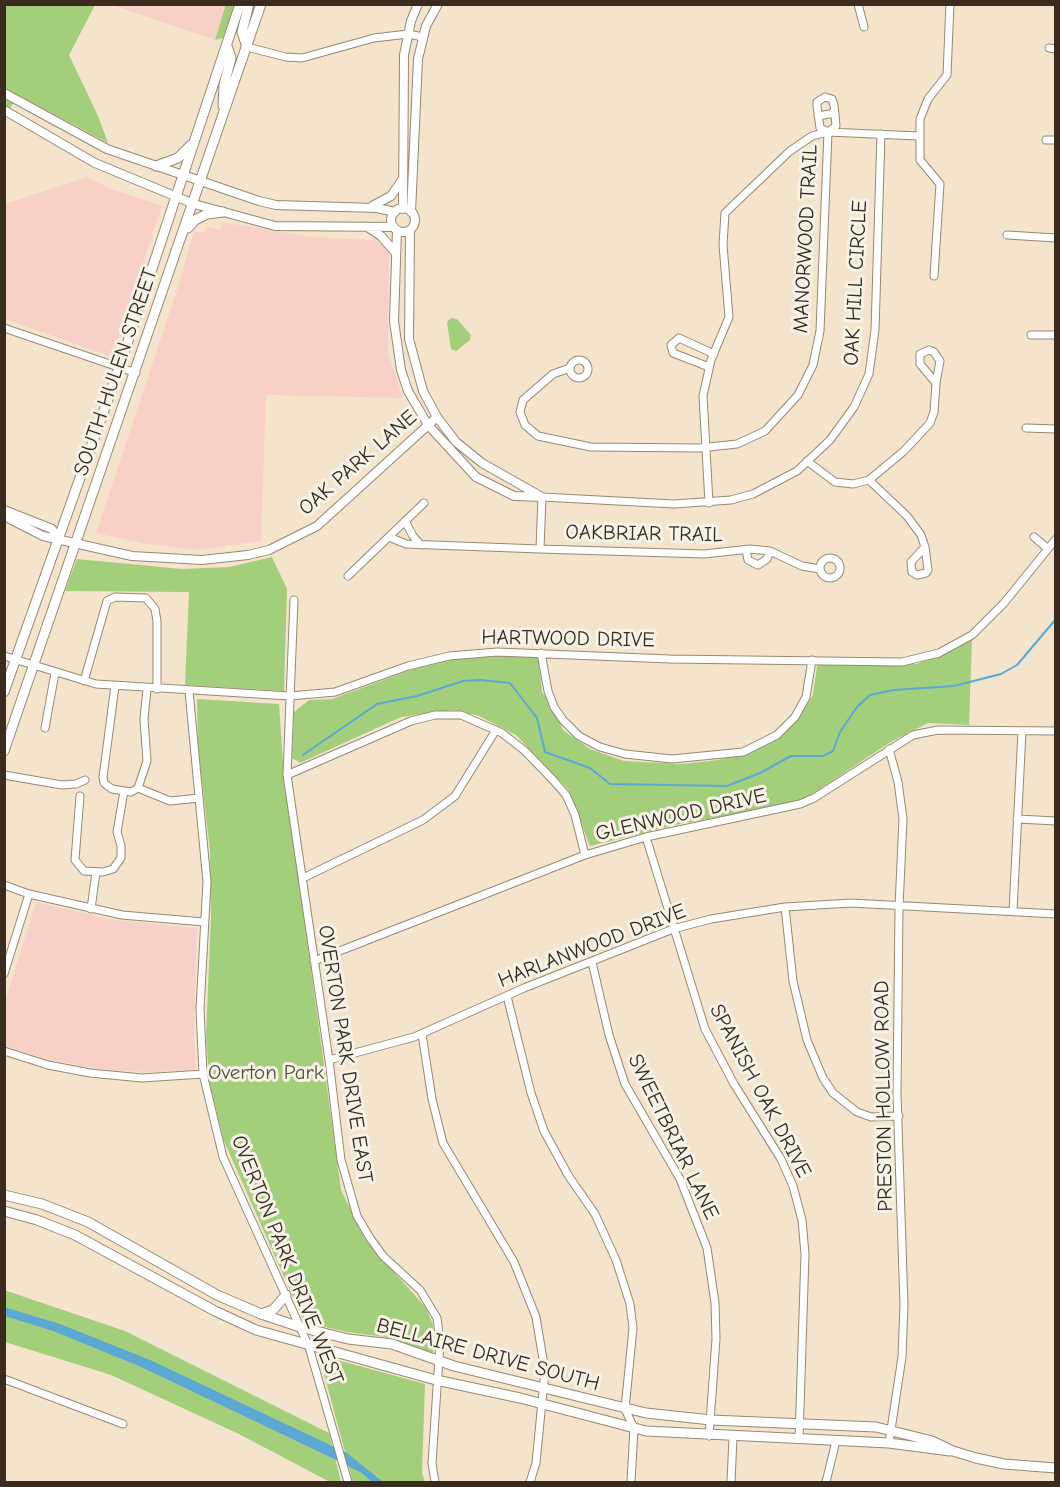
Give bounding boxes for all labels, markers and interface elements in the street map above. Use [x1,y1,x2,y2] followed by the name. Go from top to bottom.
[788,144,824,334] street label: MANORWOOD TRAIL
[839,200,873,366] street label: OAK HILL CIRCLE
[69,265,163,479] street label: SOUTH HULEN STREET
[294,405,422,521] street label: OAK PARK LANE
[565,520,723,548] street label: OAKBRIAR TRAIL
[481,625,655,653] street label: HARTWOOD DRIVE
[593,783,769,847] street label: GLENWOOD DRIVE
[495,899,689,993] street label: HARLANWOOD DRIVE
[312,923,378,1185] street label: OVERTON PARK DRIVE EAST
[869,980,899,1212] street label: PRESTON HOLLOW ROAD
[704,1000,816,1182] street label: SPANISH OAK DRIVE
[622,1050,724,1224] street label: SWEETBRIAR LANE
[208,1060,324,1086] park label: Overton Park
[225,1132,349,1388] street label: OVERTON PARK DRIVE WEST
[374,1313,602,1397] street label: BELLAIRE DRIVE SOUTH

